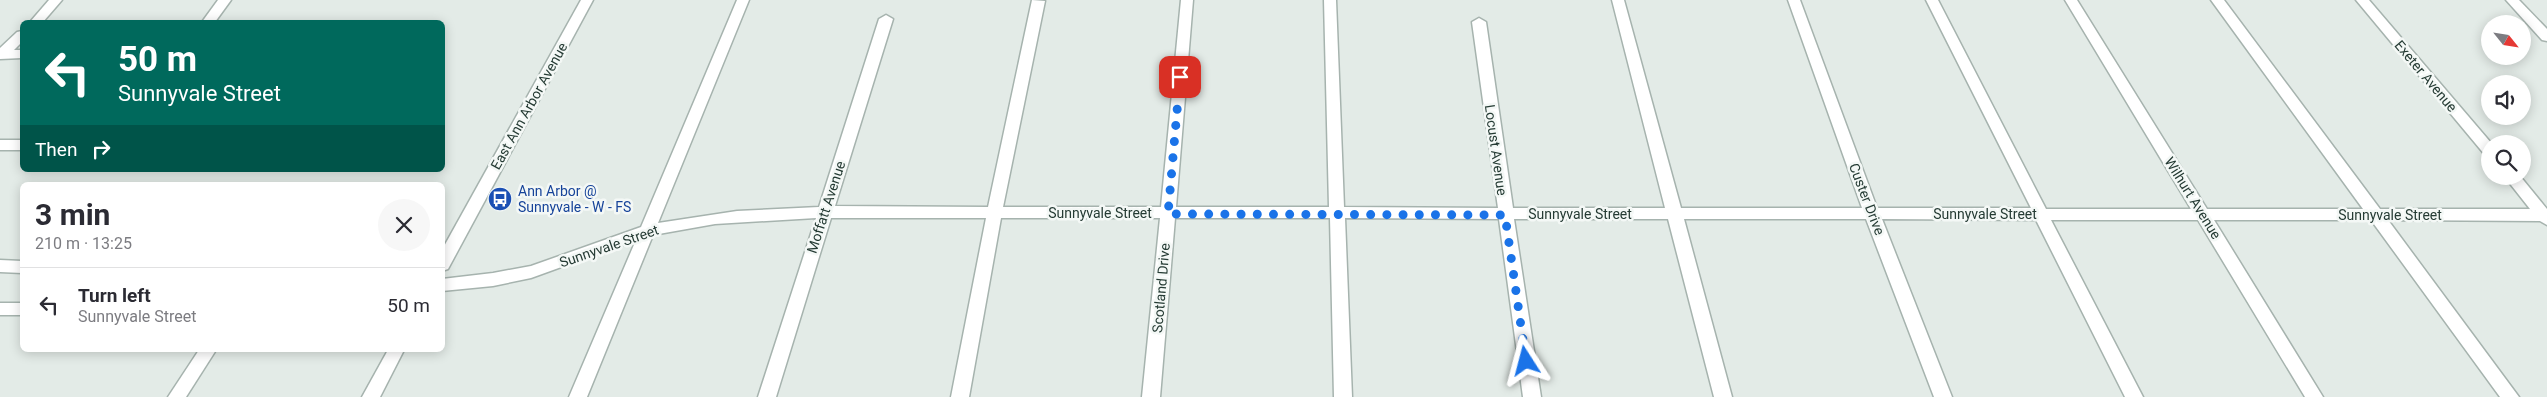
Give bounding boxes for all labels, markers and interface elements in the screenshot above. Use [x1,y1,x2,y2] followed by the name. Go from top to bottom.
[2481,15,2531,65] north arrow
[2481,15,2531,185] map controls
[2392,37,2460,115] street label: Exeter Avenue
[118,39,197,80] text: 50 m
[35,40,100,105] icon: left
[487,40,571,172] street label: East Ann Arbor Avenue
[1159,56,1201,98] pin
[1166,63,1194,91] icon: arrive
[2481,75,2531,125] button: sound
[118,81,281,106] text: Sunnyvale Street
[1482,104,1510,196] street label: Locust Avenue
[87,135,115,163] icon: right
[2481,135,2531,185] button: search
[35,138,77,161] text: Then
[2161,154,2225,242] street label: Wilhurt Avenue
[804,159,848,255] street label: Moffatt Avenue
[1846,161,1888,237] street label: Custer Drive
[518,183,631,215] place label: Ann Arbor @ Sunnyvale - W - FS
[487,186,513,212] bus stop icon: Ann Arbor @ Sunnyvale - W - FS
[35,197,110,232] text: 3 min
[378,199,430,251] button: close
[1048,205,1152,221] street label: Sunnyvale Street
[1528,206,1632,222] street label: Sunnyvale Street
[1933,206,2037,222] street label: Sunnyvale Street
[2338,207,2442,223] street label: Sunnyvale Street
[557,221,661,270] street label: Sunnyvale Street
[35,234,132,253] text: 210 m · 13:25
[1149,243,1173,333] street label: Scotland Drive
[78,284,151,307] text: Turn left
[35,291,63,319] icon: left
[387,294,430,317] text: 50 m
[78,307,196,326] text: Sunnyvale Street
[1499,334,1551,386] position arrow

